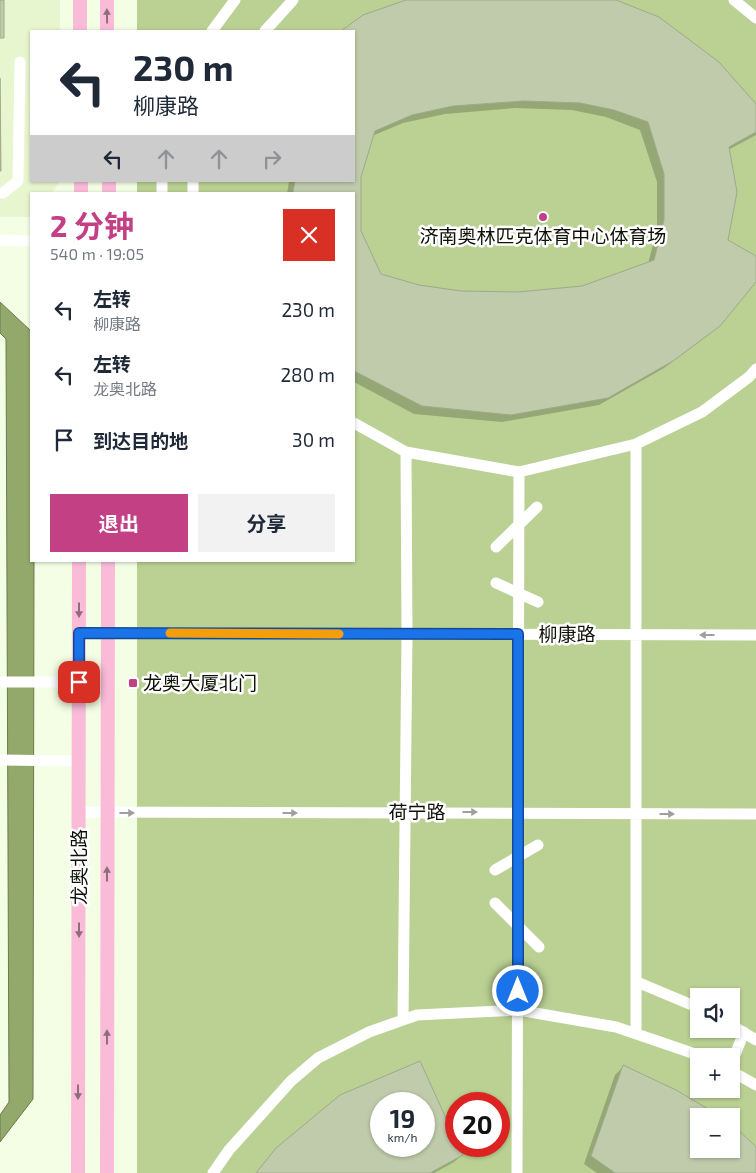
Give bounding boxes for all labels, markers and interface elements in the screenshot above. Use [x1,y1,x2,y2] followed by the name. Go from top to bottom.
[103,7,111,23] one-way arrow
[133,46,234,88] text: 230 m
[50,50,115,115] icon: left
[133,92,199,118] text: 柳康路
[99,145,127,173] icon: left
[152,145,180,173] icon: ahead
[205,145,233,173] icon: ahead
[258,145,286,173] icon: right
[50,207,134,243] text: 2 分钟
[283,209,335,261] button: close
[537,211,549,223] marker: 济南奥林匹克体育中心体育场
[419,224,667,247] place label: 济南奥林匹克体育中心体育场
[50,244,144,263] text: 540 m · 19:05
[93,287,131,310] text: 左转
[50,296,78,324] icon: left
[281,298,335,321] text: 230 m
[93,314,141,333] text: 柳康路
[93,352,131,375] text: 左转
[50,361,78,389] icon: left
[280,363,335,386] text: 280 m
[93,379,157,398] text: 龙奥北路
[50,426,78,454] icon: arrive
[292,428,335,451] text: 30 m
[93,429,188,452] text: 到达目的地
[50,494,188,552] button: 退出
[198,494,335,552] button: 分享
[75,602,83,618] one-way arrow
[538,622,596,645] street label: 柳康路
[699,631,715,639] one-way arrow
[58,661,100,703] pin
[65,668,93,696] icon: arrive
[143,671,257,694] place label: 龙奥大厦北门
[127,677,139,689] marker: 龙奥大厦北门
[388,800,446,823] street label: 荷宁路
[462,808,478,816] one-way arrow
[120,809,136,817] one-way arrow
[282,809,298,817] one-way arrow
[660,810,676,818] one-way arrow
[67,829,90,905] street label: 龙奥北路
[103,866,111,882] one-way arrow
[75,922,83,938] one-way arrow
[491,964,543,1016] position arrow
[690,988,740,1158] map controls
[690,988,740,1038] button: sound
[103,1029,111,1045] one-way arrow
[690,1048,740,1098] button: +
[74,1085,82,1101] one-way arrow
[445,1092,510,1157] speed limit sign: 20
[390,1103,415,1133] text: 19
[690,1108,740,1158] button: −
[388,1130,417,1144] text: km/h

